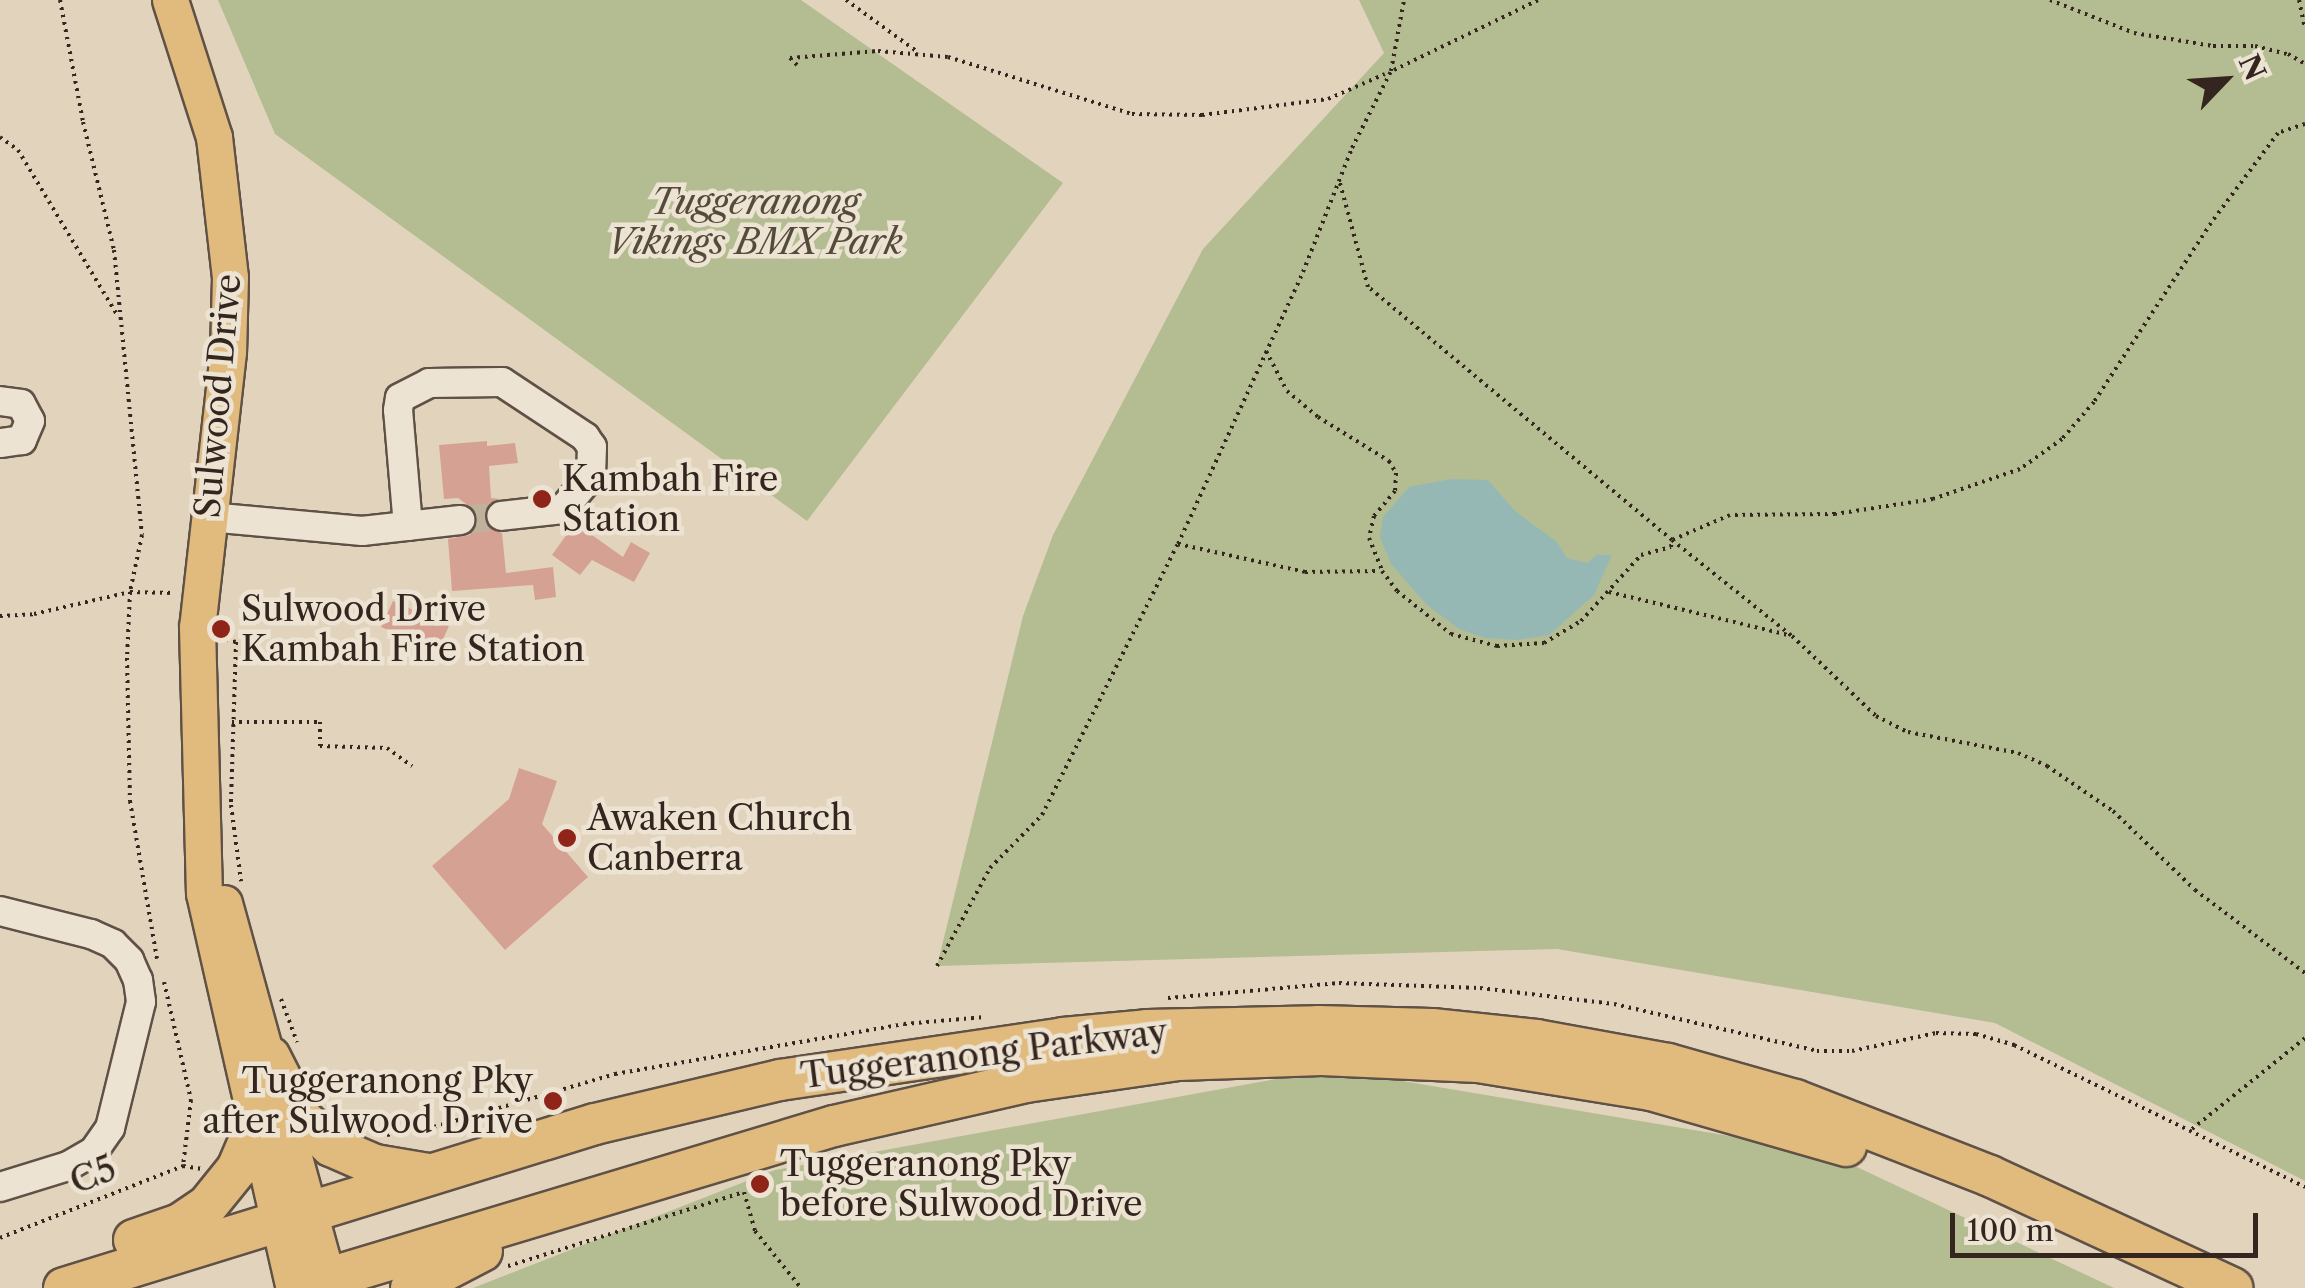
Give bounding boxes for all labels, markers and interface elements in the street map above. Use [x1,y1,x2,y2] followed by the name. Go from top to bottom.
[2175,30,2275,130] north arrow
[2232,49,2273,86] text: N
[607,181,903,263] park label: Tuggeranong Vikings BMX Park
[186,272,250,520] street label: Sulwood Drive
[562,458,778,540] place label: Kambah Fire Station
[531,488,553,510] marker: Kambah Fire Station
[241,588,585,670] place label: Sulwood Drive Kambah Fire Station
[210,618,232,640] marker: Sulwood Drive Kambah Fire Station
[587,797,852,879] place label: Awaken Church Canberra
[556,827,578,849] marker: Awaken Church Canberra
[798,1011,1170,1097] street label: Tuggeranong Parkway
[202,1060,533,1142] place label: Tuggeranong Pky after Sulwood Drive
[542,1090,564,1112] marker: Tuggeranong Pky after Sulwood Drive
[780,1143,1143,1225] place label: Tuggeranong Pky before Sulwood Drive
[64,1147,122,1203] street label: C5
[749,1173,771,1195] marker: Tuggeranong Pky before Sulwood Drive
[1955,1193,2262,1255] scale bar
[1967,1212,2054,1249] text: 100 m

